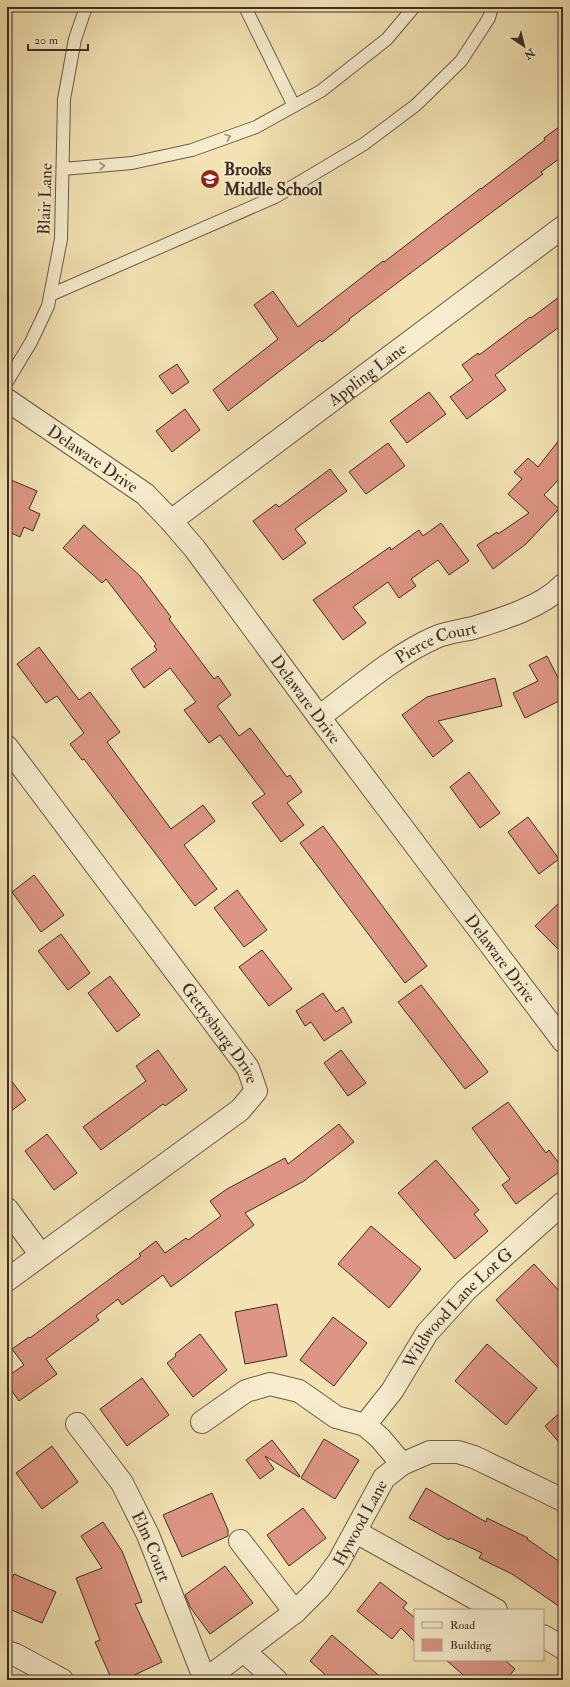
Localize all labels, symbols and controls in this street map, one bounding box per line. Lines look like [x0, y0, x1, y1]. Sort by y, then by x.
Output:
scale bar [28, 26, 88, 52]
north arrow [504, 26, 544, 66]
text: 20 m [34, 33, 59, 48]
text: N [521, 45, 538, 63]
one-way arrow [224, 133, 231, 142]
place label: Brooks Middle School [223, 159, 323, 200]
one-way arrow [99, 161, 105, 170]
street label: Blair Lane [33, 163, 57, 235]
school or university icon: Brooks Middle School [199, 168, 221, 190]
street label: Appling Lane [323, 338, 410, 411]
street label: Delaware Drive [43, 420, 142, 497]
street label: Pierce Court [391, 617, 480, 668]
street label: Delaware Drive [266, 651, 346, 748]
street label: Delaware Drive [460, 910, 541, 1007]
street label: Gettysburg Drive [177, 978, 263, 1086]
street label: Wildwood Lane Lot G [397, 1243, 517, 1373]
street label: Hywood Lane [328, 1476, 392, 1569]
street label: Elm Court [127, 1507, 176, 1585]
legend [414, 1609, 544, 1661]
text: Road [450, 1618, 475, 1633]
text: Building [450, 1638, 493, 1653]

